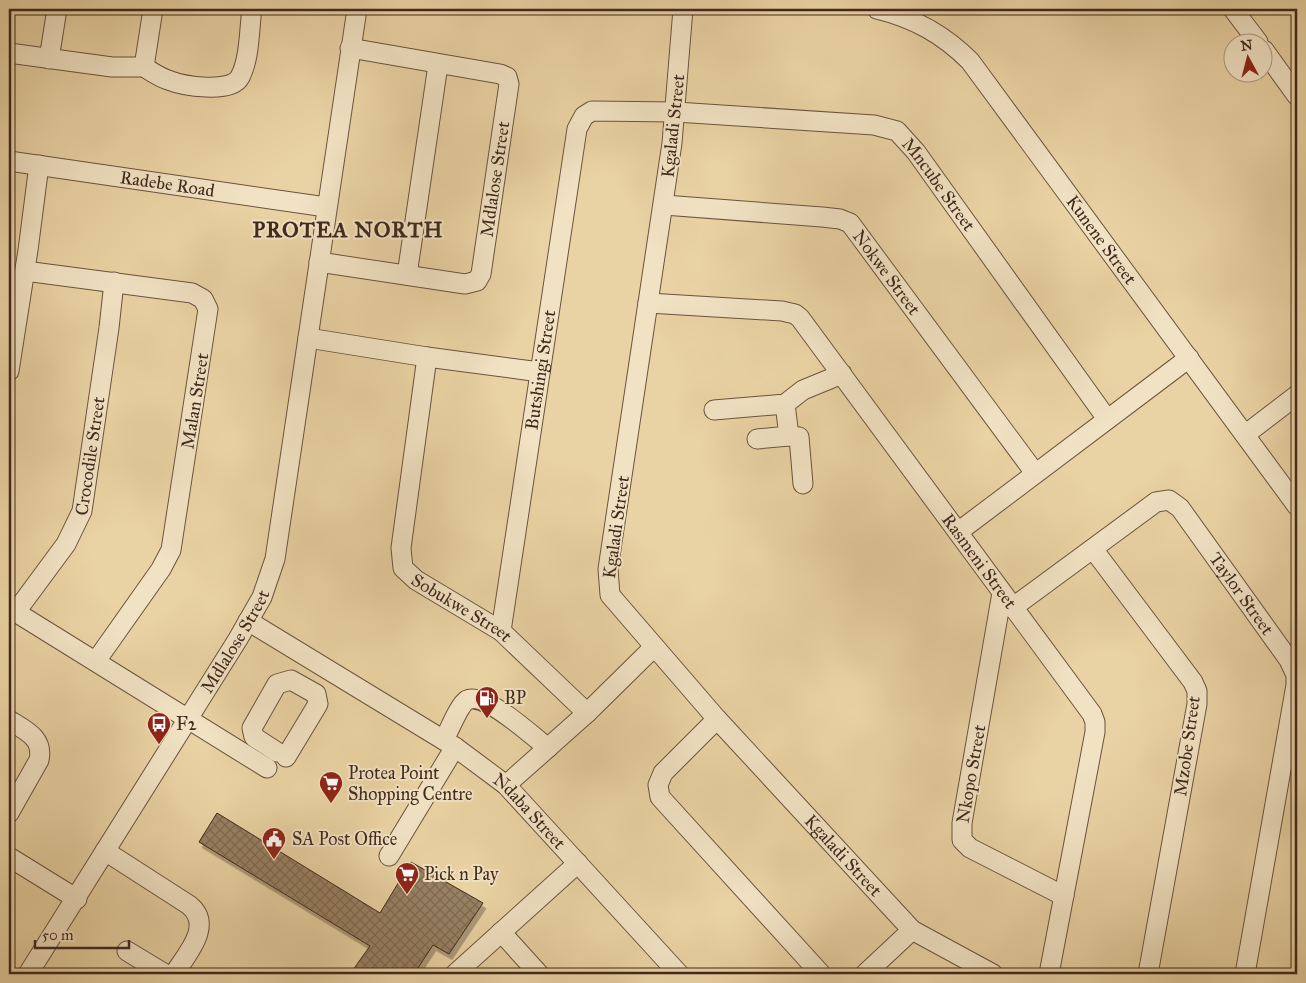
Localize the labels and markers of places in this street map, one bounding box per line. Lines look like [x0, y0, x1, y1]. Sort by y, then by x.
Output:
fuel station icon: BP [474, 685, 500, 719]
place label: BP [504, 687, 526, 709]
bus stop icon: F2 [146, 711, 172, 745]
place label: F2 [176, 713, 197, 735]
place label: Protea Point Shopping Centre [348, 762, 472, 806]
supermarket icon: Protea Point Shopping Centre [318, 770, 344, 804]
public building icon: SA Post Office [261, 826, 287, 860]
place label: SA Post Office [292, 828, 397, 850]
supermarket icon: Pick n Pay [394, 861, 420, 895]
place label: Pick n Pay [424, 863, 499, 885]

